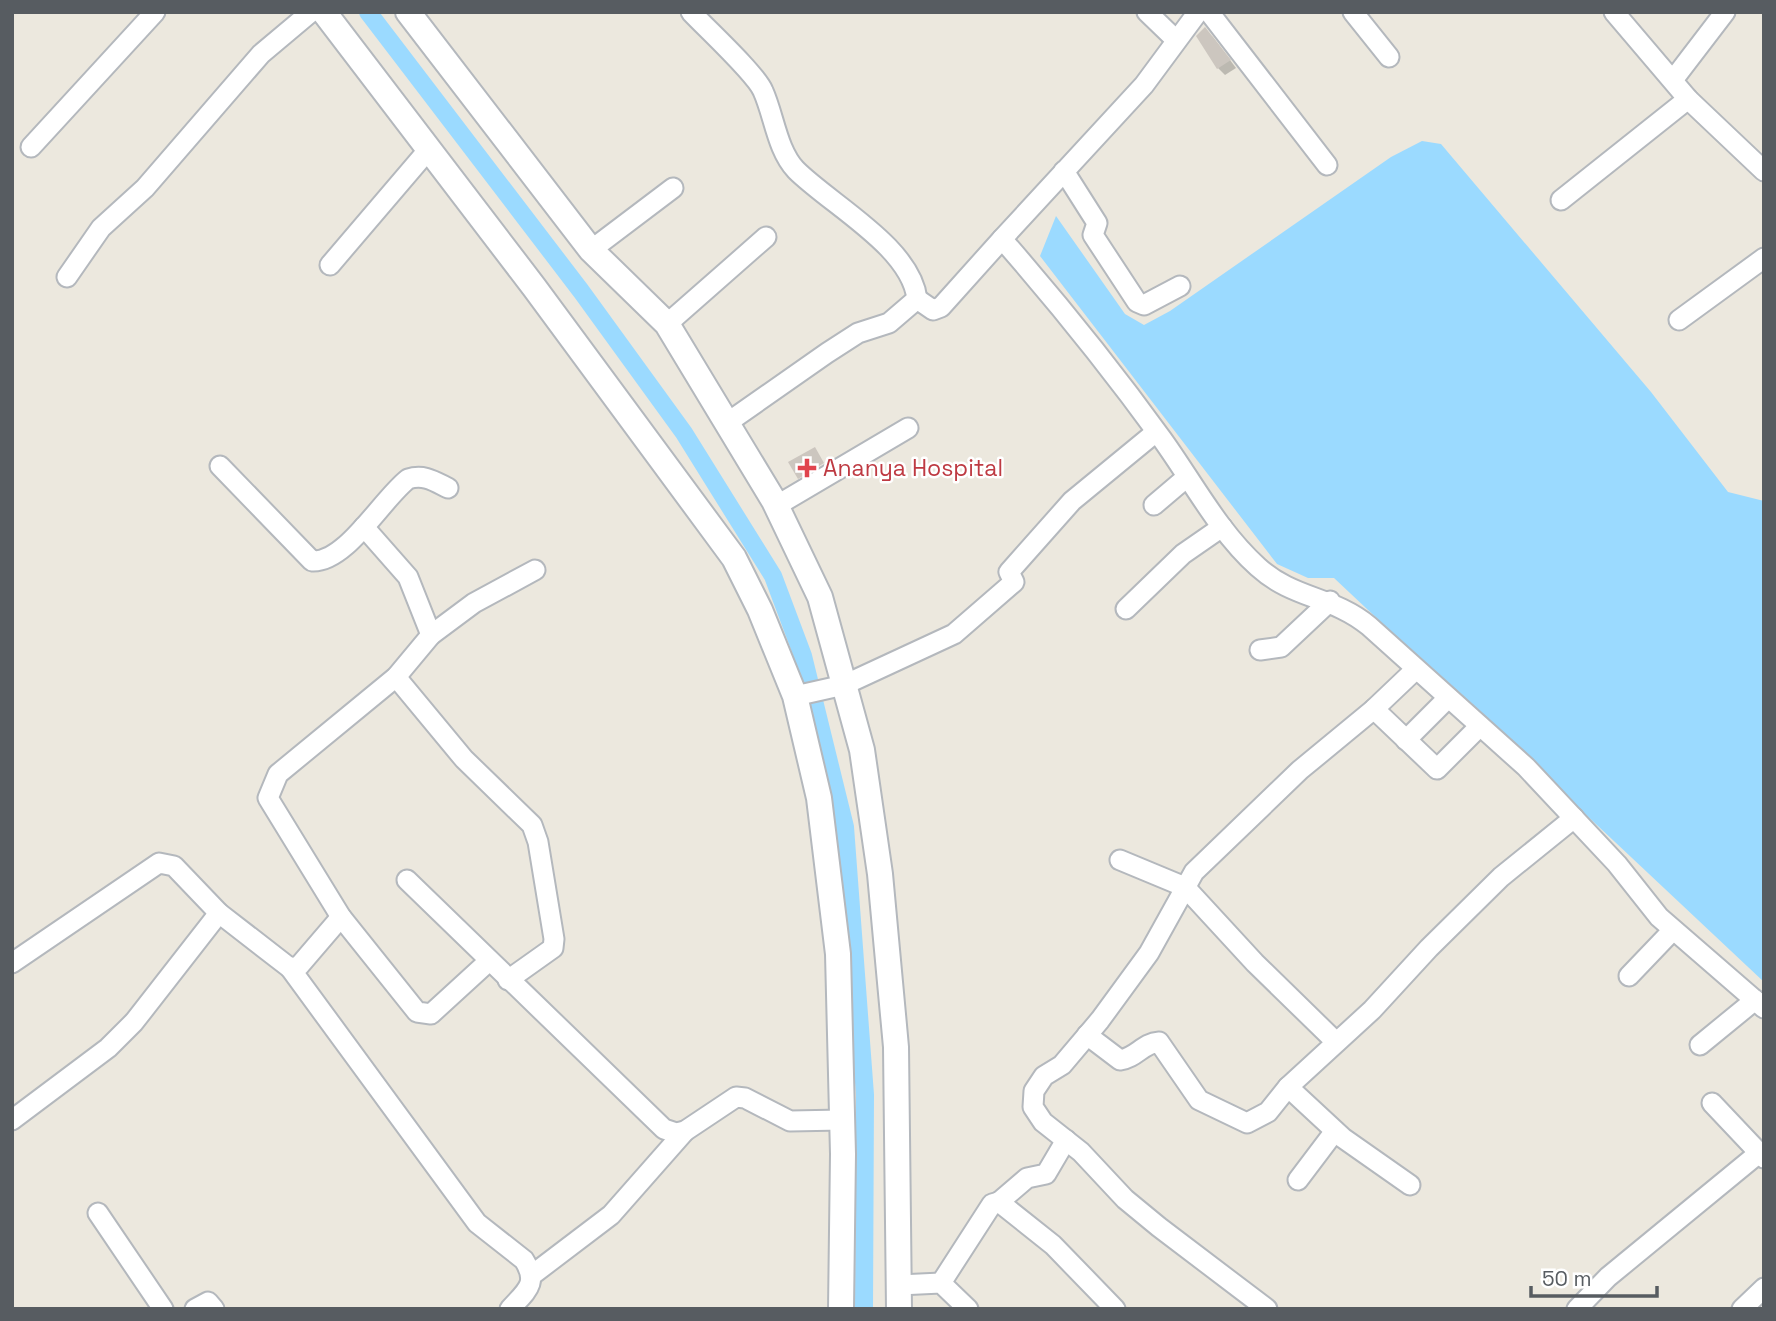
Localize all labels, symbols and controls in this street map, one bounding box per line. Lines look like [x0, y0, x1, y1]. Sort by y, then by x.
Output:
place label: Ananya Hospital [823, 453, 1003, 483]
marker: Ananya Hospital [797, 458, 817, 478]
scale bar [1531, 1254, 1657, 1298]
text: 50 m [1542, 1265, 1592, 1292]

